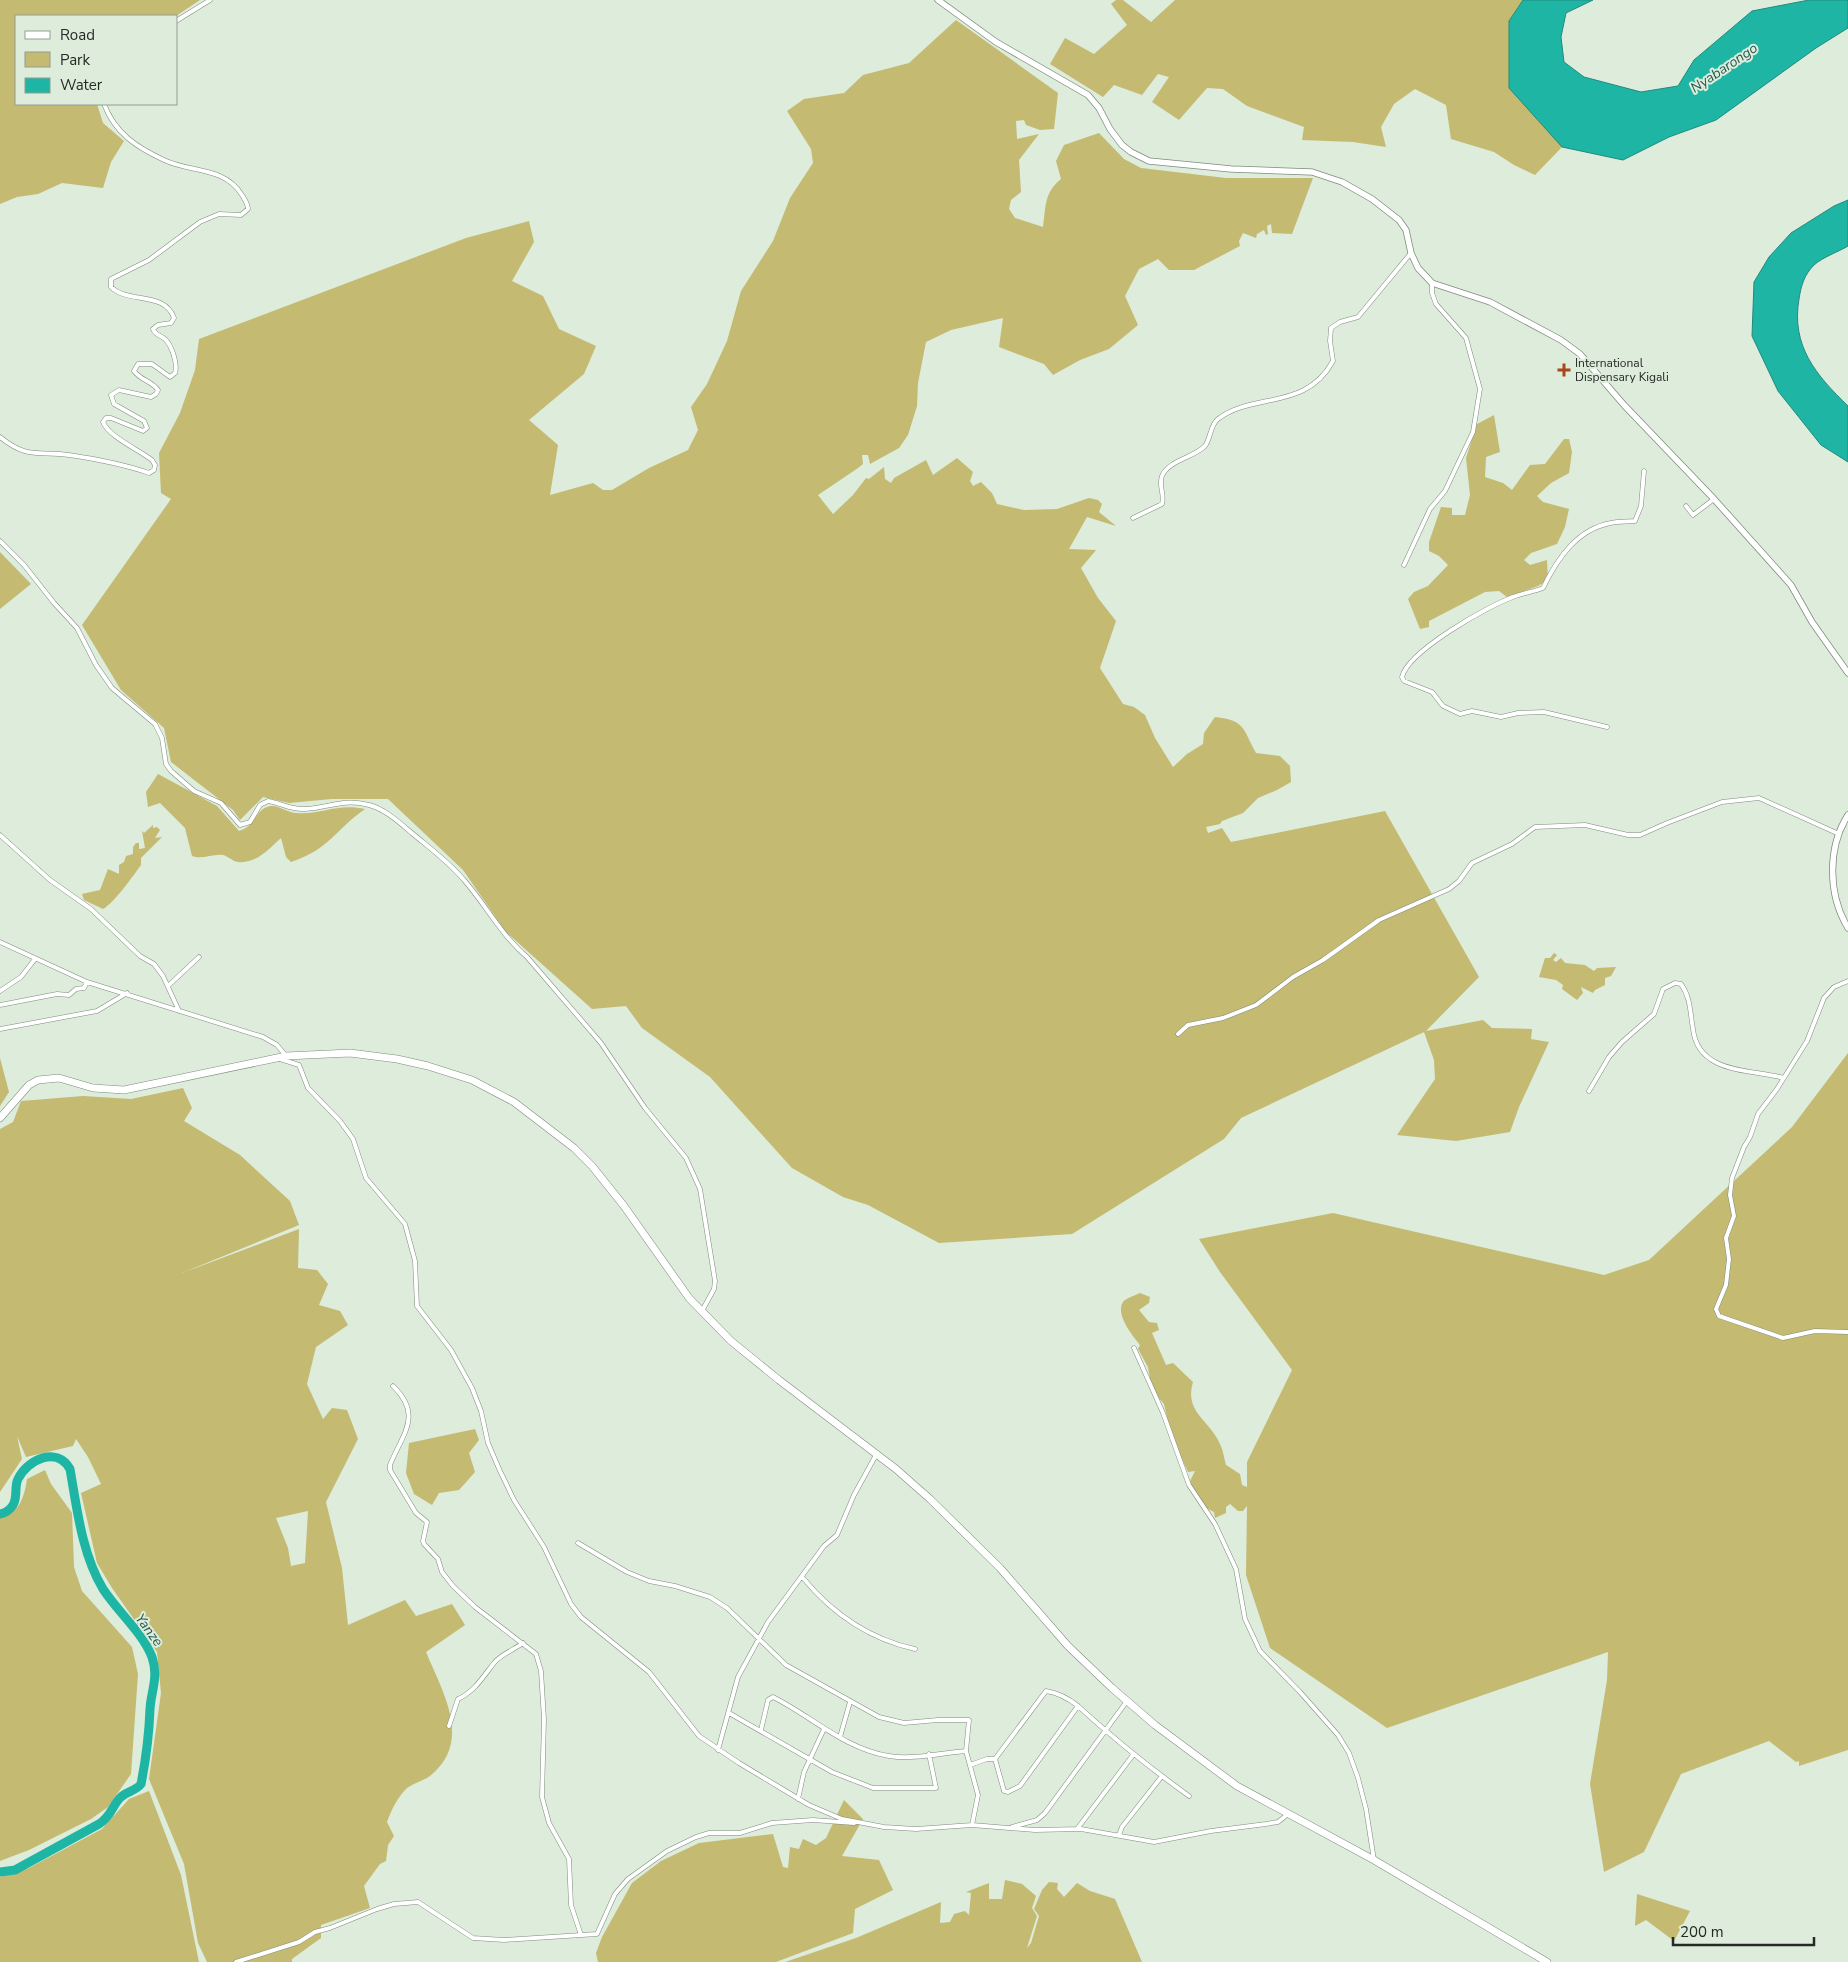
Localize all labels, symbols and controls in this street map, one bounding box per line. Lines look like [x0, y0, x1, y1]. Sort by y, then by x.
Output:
legend [15, 15, 178, 105]
text: Road [60, 25, 95, 45]
water label: Nyabarongo [1687, 38, 1761, 97]
text: Park [60, 50, 90, 70]
text: Water [60, 75, 103, 95]
place label: International Dispensary Kigali [1575, 355, 1669, 385]
marker: International Dispensary Kigali [1557, 363, 1571, 377]
water label: Yanze [131, 1610, 168, 1651]
scale bar [1673, 1914, 1814, 1946]
text: 200 m [1680, 1922, 1724, 1942]

